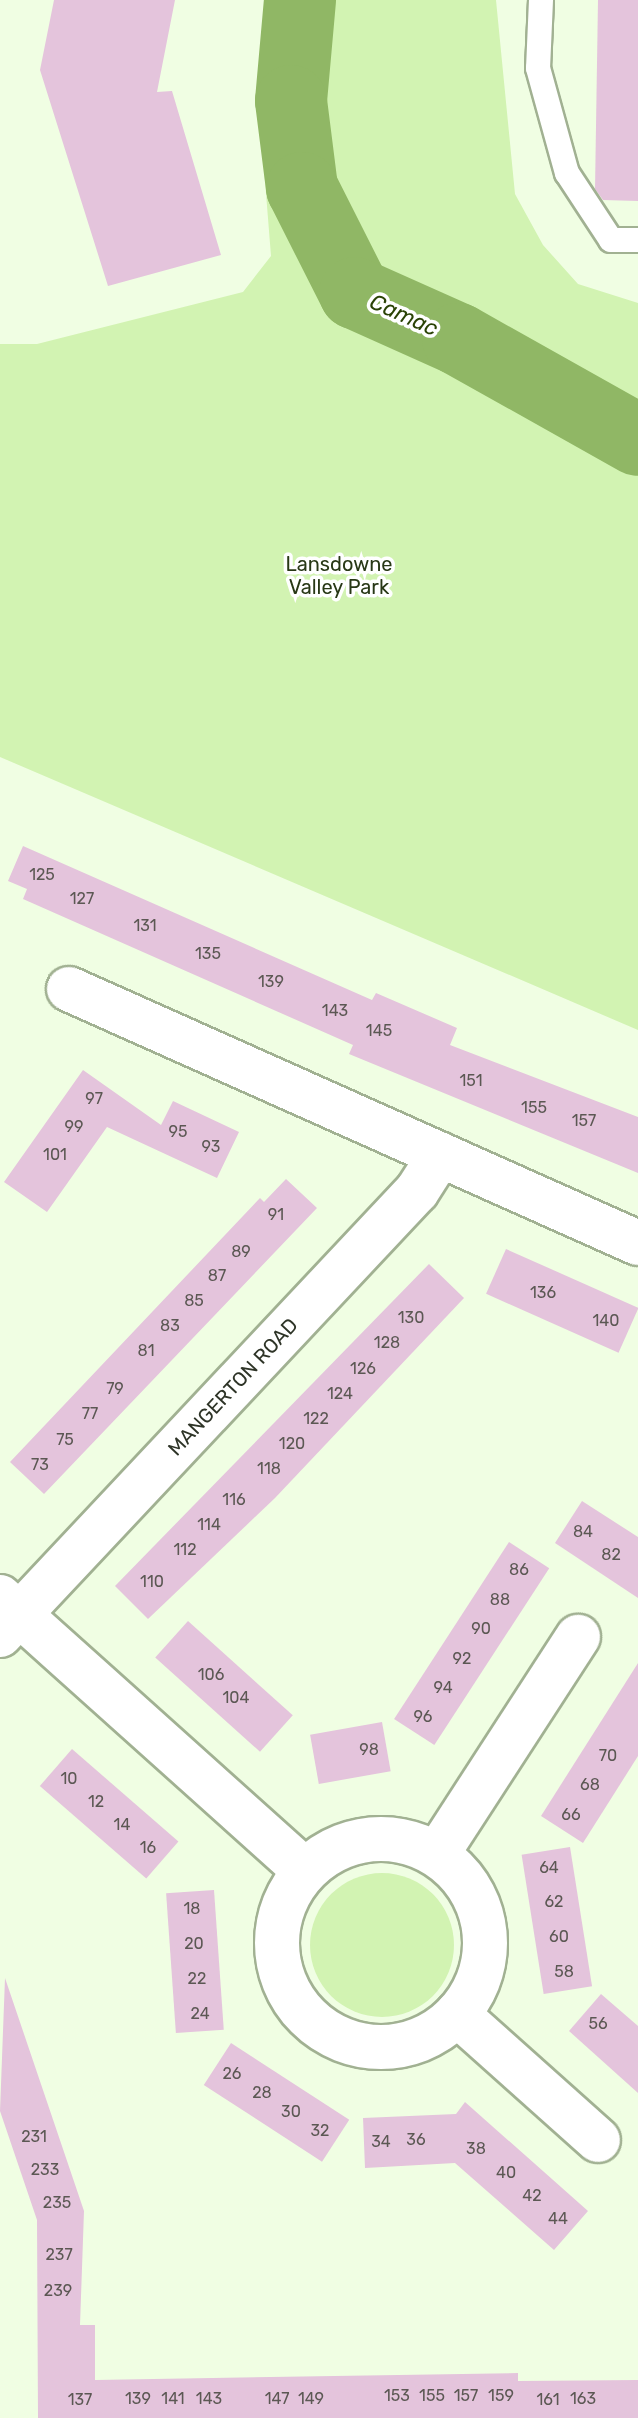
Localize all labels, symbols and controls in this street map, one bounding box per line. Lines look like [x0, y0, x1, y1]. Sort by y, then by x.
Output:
water label: Camac [366, 288, 442, 342]
park label: Lansdowne Valley Park [285, 552, 393, 599]
house number: 125 [29, 865, 55, 885]
house number: 127 [70, 889, 94, 909]
house number: 131 [133, 916, 157, 936]
house number: 135 [195, 944, 221, 964]
house number: 139 [258, 972, 284, 992]
house number: 143 [322, 1001, 348, 1021]
house number: 145 [366, 1021, 392, 1041]
house number: 151 [460, 1071, 482, 1091]
house number: 97 [85, 1089, 103, 1109]
house number: 155 [521, 1098, 547, 1118]
house number: 157 [572, 1111, 596, 1131]
house number: 99 [65, 1117, 83, 1137]
house number: 95 [169, 1122, 187, 1142]
house number: 93 [202, 1137, 220, 1157]
house number: 101 [43, 1145, 67, 1165]
house number: 91 [268, 1205, 284, 1225]
house number: 89 [231, 1242, 251, 1262]
house number: 87 [208, 1266, 226, 1286]
house number: 136 [530, 1283, 556, 1303]
house number: 85 [184, 1291, 204, 1311]
house number: 130 [398, 1308, 424, 1328]
house number: 140 [593, 1311, 619, 1331]
street label: MANGERTON ROAD [163, 1313, 303, 1461]
house number: 83 [160, 1316, 180, 1336]
house number: 128 [374, 1333, 400, 1353]
house number: 81 [137, 1341, 155, 1361]
house number: 126 [350, 1359, 376, 1379]
house number: 79 [106, 1379, 124, 1399]
house number: 124 [327, 1384, 353, 1404]
house number: 77 [82, 1404, 98, 1424]
house number: 122 [303, 1409, 329, 1429]
house number: 75 [56, 1430, 74, 1450]
house number: 120 [279, 1434, 305, 1454]
house number: 73 [31, 1455, 49, 1475]
house number: 118 [257, 1459, 281, 1479]
house number: 116 [222, 1490, 246, 1510]
house number: 114 [197, 1515, 221, 1535]
house number: 84 [573, 1522, 593, 1542]
house number: 112 [173, 1540, 197, 1560]
house number: 82 [601, 1545, 621, 1565]
house number: 86 [509, 1560, 529, 1580]
house number: 110 [140, 1572, 164, 1592]
house number: 88 [490, 1590, 510, 1610]
house number: 90 [471, 1619, 491, 1639]
house number: 92 [453, 1649, 471, 1669]
house number: 106 [198, 1665, 224, 1685]
house number: 94 [433, 1678, 453, 1698]
house number: 104 [223, 1688, 249, 1708]
house number: 96 [414, 1707, 432, 1727]
house number: 98 [359, 1740, 379, 1760]
house number: 70 [599, 1746, 617, 1766]
house number: 10 [60, 1769, 78, 1789]
house number: 68 [580, 1775, 600, 1795]
house number: 12 [88, 1792, 104, 1812]
house number: 66 [561, 1805, 581, 1825]
house number: 14 [114, 1815, 130, 1835]
house number: 16 [140, 1838, 156, 1858]
house number: 64 [539, 1858, 559, 1878]
house number: 62 [544, 1892, 564, 1912]
house number: 18 [183, 1899, 201, 1919]
house number: 60 [549, 1927, 569, 1947]
house number: 20 [184, 1934, 204, 1954]
house number: 58 [554, 1962, 574, 1982]
house number: 22 [188, 1969, 206, 1989]
house number: 24 [190, 2004, 210, 2024]
house number: 56 [588, 2014, 608, 2034]
house number: 26 [222, 2064, 242, 2084]
house number: 28 [252, 2083, 272, 2103]
house number: 30 [281, 2102, 301, 2122]
house number: 32 [310, 2121, 330, 2141]
house number: 231 [21, 2127, 47, 2147]
house number: 36 [406, 2130, 426, 2150]
house number: 34 [371, 2132, 391, 2152]
house number: 38 [466, 2139, 486, 2159]
house number: 233 [31, 2160, 59, 2180]
house number: 40 [496, 2163, 516, 2183]
house number: 42 [522, 2186, 542, 2206]
house number: 235 [43, 2193, 71, 2213]
house number: 44 [548, 2209, 568, 2229]
house number: 237 [45, 2245, 73, 2265]
house number: 239 [44, 2281, 72, 2301]
house number: 153 [384, 2386, 410, 2406]
house number: 155 [419, 2386, 445, 2406]
house number: 157 [454, 2386, 478, 2406]
house number: 159 [488, 2386, 514, 2406]
house number: 139 [125, 2389, 151, 2409]
house number: 141 [161, 2389, 185, 2409]
house number: 143 [196, 2389, 222, 2409]
house number: 147 [265, 2389, 289, 2409]
house number: 149 [298, 2389, 324, 2409]
house number: 163 [570, 2389, 596, 2409]
house number: 137 [68, 2390, 92, 2410]
house number: 161 [537, 2390, 559, 2410]

